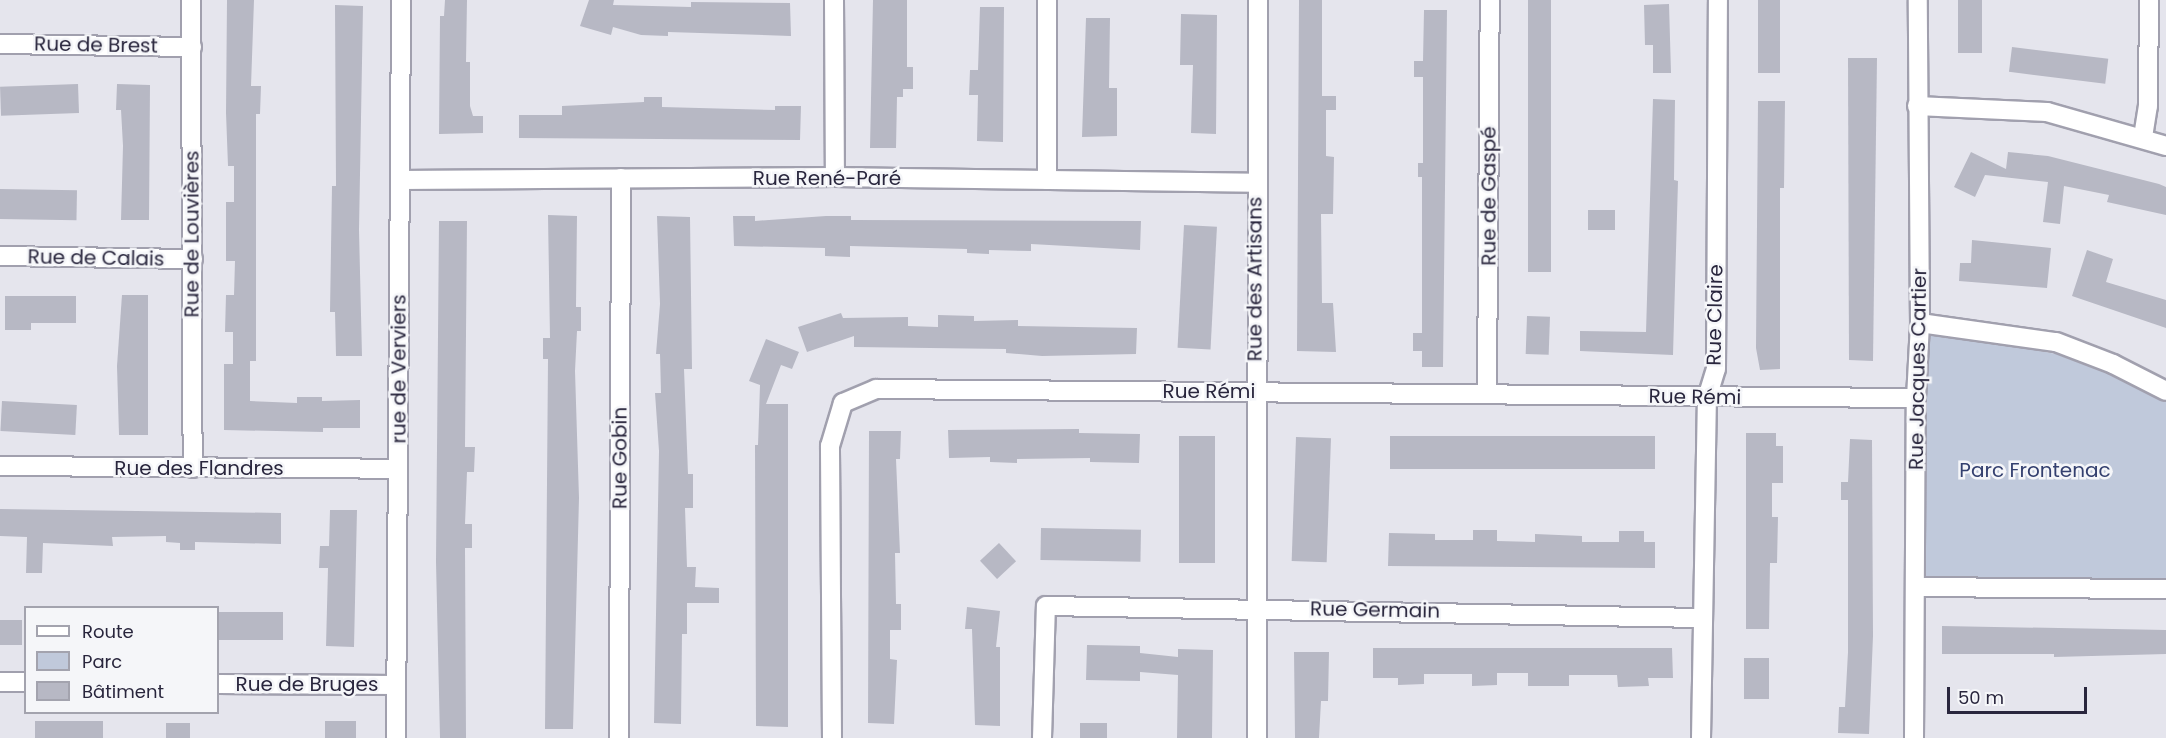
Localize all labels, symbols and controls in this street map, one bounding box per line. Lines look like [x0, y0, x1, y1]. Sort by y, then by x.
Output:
street label: Rue de Brest [34, 32, 158, 58]
street label: Rue de Gaspé [1477, 126, 1501, 266]
street label: Rue de Louvières [180, 150, 204, 318]
street label: Rue René-Paré [753, 166, 901, 190]
street label: Rue des Artisans [1243, 197, 1267, 361]
street label: Rue de Calais [27, 245, 165, 271]
street label: Rue Claire [1702, 264, 1728, 366]
street label: Rue Jacques Cartier [1904, 268, 1932, 470]
street label: rue de Verviers [387, 294, 411, 444]
street label: Rue Rémi [1163, 379, 1255, 403]
street label: Rue Rémi [1648, 384, 1742, 410]
street label: Rue Gobin [608, 407, 632, 509]
street label: Rue des Flandres [114, 456, 284, 480]
park label: Parc Frontenac [1959, 458, 2111, 482]
street label: Rue Germain [1310, 597, 1440, 623]
legend [24, 606, 219, 714]
text: Route [82, 619, 134, 644]
text: Parc [82, 649, 122, 674]
street label: Rue de Bruges [236, 672, 378, 696]
scale bar [1950, 675, 2090, 713]
text: Bâtiment [82, 679, 164, 704]
text: 50 m [1958, 685, 2004, 710]

